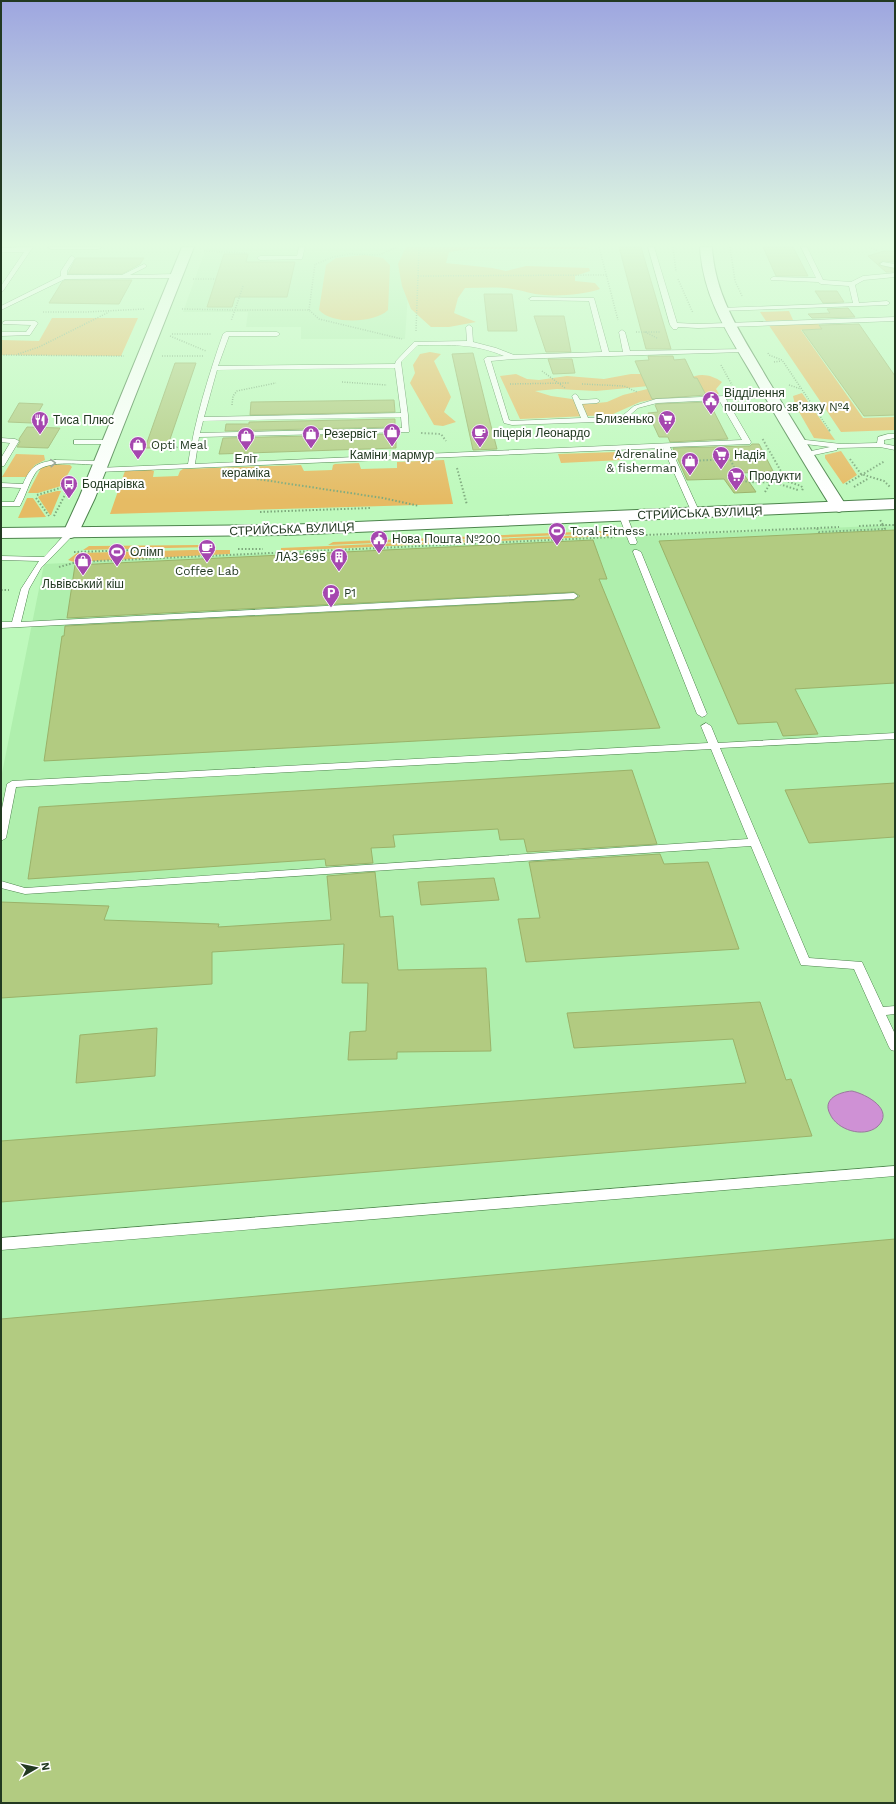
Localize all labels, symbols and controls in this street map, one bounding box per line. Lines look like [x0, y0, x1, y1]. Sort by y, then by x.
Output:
place label: Відділення поштового зв’язку №4 [724, 386, 850, 414]
public building icon: Відділення поштового зв’язку №4 [701, 390, 721, 415]
supermarket icon: Близенько [657, 409, 677, 434]
restaurant icon: Тиса Плюс [30, 410, 50, 435]
place label: Близенько [596, 412, 654, 426]
place label: Тиса Плюс [53, 413, 114, 427]
shop icon: Каміни мармур [382, 422, 402, 447]
cafe icon: піцерія Леонардо [470, 423, 490, 448]
shop icon: Резервіст [301, 424, 321, 449]
shop icon: Еліт кераміка [236, 426, 256, 451]
place label: піцерія Леонардо [493, 426, 590, 440]
place label: Резервіст [324, 427, 378, 441]
shop icon: Opti Meal [128, 435, 148, 460]
place label: Opti Meal [151, 438, 208, 452]
supermarket icon: Надія [711, 445, 731, 470]
place label: Adrenaline & fisherman [607, 447, 677, 475]
place label: Каміни мармур [350, 448, 435, 462]
place label: Надія [734, 448, 766, 462]
shop icon: Adrenaline & fisherman [680, 451, 700, 476]
place label: Еліт кераміка [222, 452, 271, 480]
one-way arrow [50, 458, 57, 467]
supermarket icon: Продукти [726, 466, 746, 491]
place label: Продукти [749, 469, 801, 483]
bus stop icon: Боднарівка [59, 474, 79, 499]
place label: Боднарівка [82, 477, 145, 491]
street label: СТРИЙСЬКА ВУЛИЦЯ [637, 503, 763, 522]
street label: СТРИЙСЬКА ВУЛИЦЯ [229, 519, 355, 538]
sports icon: Toral Fitness [547, 521, 567, 546]
place label: Toral Fitness [570, 524, 645, 538]
public building icon: Нова Пошта №200 [369, 529, 389, 554]
place label: Нова Пошта №200 [392, 532, 500, 546]
cafe icon: Coffee Lab [197, 538, 217, 563]
sports icon: Олімп [107, 542, 127, 567]
place label: Олімп [130, 545, 164, 559]
building icon: ЛАЗ-695 [329, 547, 349, 572]
place label: ЛАЗ-695 [275, 550, 326, 564]
shop icon: Львівський кіш [73, 551, 93, 576]
place label: Coffee Lab [175, 564, 239, 578]
place label: Львівський кіш [42, 577, 124, 591]
parking icon: P1 [321, 583, 341, 608]
place label: P1 [344, 586, 356, 600]
north arrow [16, 1748, 56, 1788]
text: N [38, 1761, 52, 1772]

